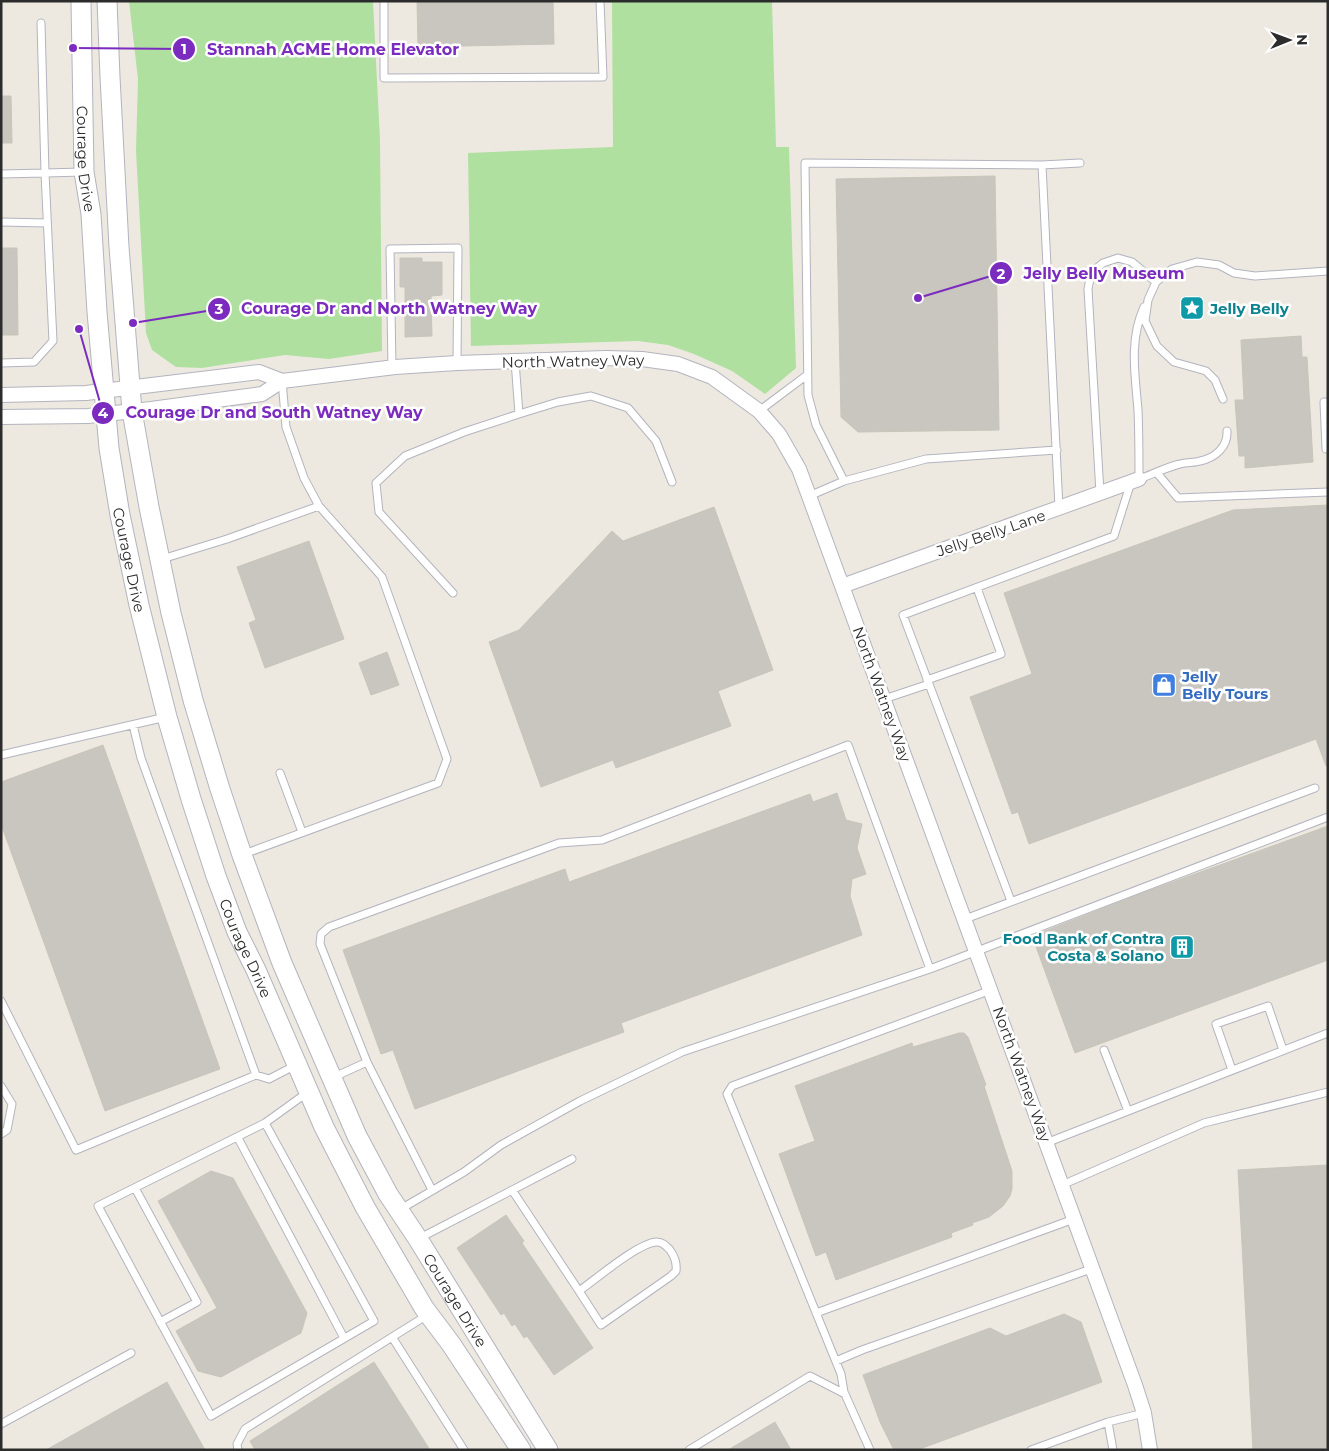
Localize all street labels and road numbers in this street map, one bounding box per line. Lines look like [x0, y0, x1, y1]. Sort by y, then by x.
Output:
street label: Courage Drive [73, 105, 100, 213]
street label: North Watney Way [502, 350, 645, 372]
street label: Jelly Belly Lane [933, 505, 1048, 561]
street label: Courage Drive [109, 506, 150, 614]
street label: North Watney Way [849, 624, 916, 765]
street label: Courage Drive [216, 896, 276, 1000]
street label: North Watney Way [989, 1004, 1056, 1145]
street label: Courage Drive [419, 1250, 492, 1350]

